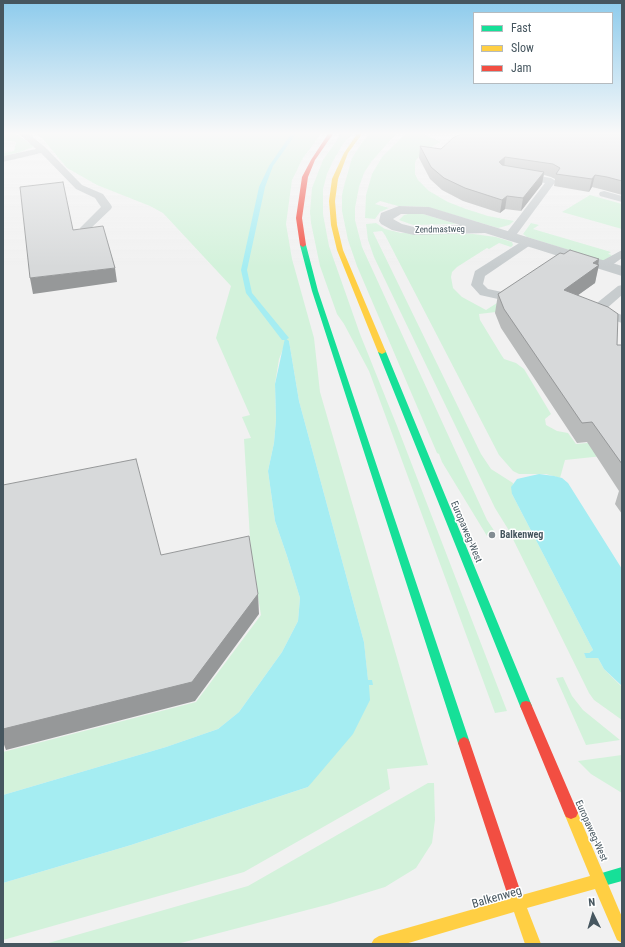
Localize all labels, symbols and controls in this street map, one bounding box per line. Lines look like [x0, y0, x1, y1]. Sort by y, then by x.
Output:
legend [473, 12, 613, 84]
text: Fast [511, 21, 531, 35]
text: Slow [511, 41, 534, 55]
text: Jam [511, 61, 532, 75]
street label: Zendmastweg [415, 224, 465, 236]
street label: Europaweg-West [448, 499, 484, 565]
place label: Balkenweg [500, 529, 543, 541]
marker: Balkenweg [487, 530, 497, 540]
street label: Europaweg-West [572, 799, 610, 863]
street label: Balkenweg [470, 884, 524, 912]
north arrow [573, 895, 613, 935]
text: N [588, 896, 596, 909]

